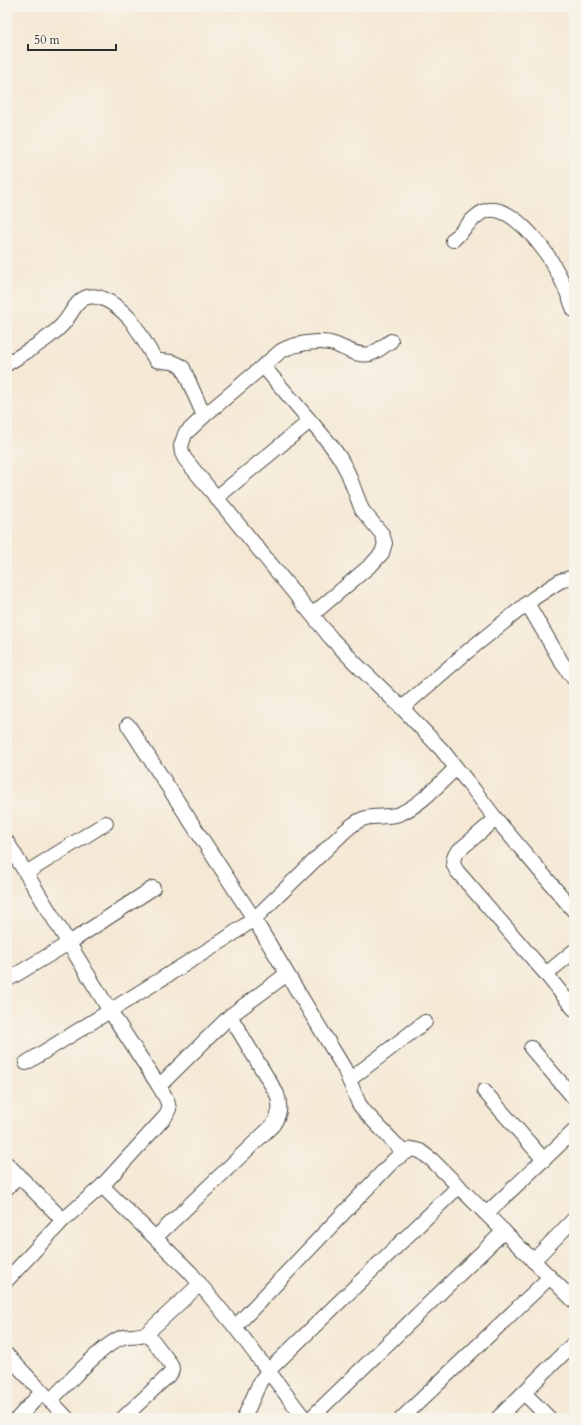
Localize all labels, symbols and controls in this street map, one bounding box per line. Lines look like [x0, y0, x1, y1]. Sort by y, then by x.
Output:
scale bar [28, 26, 116, 52]
text: 50 m [34, 32, 61, 48]

